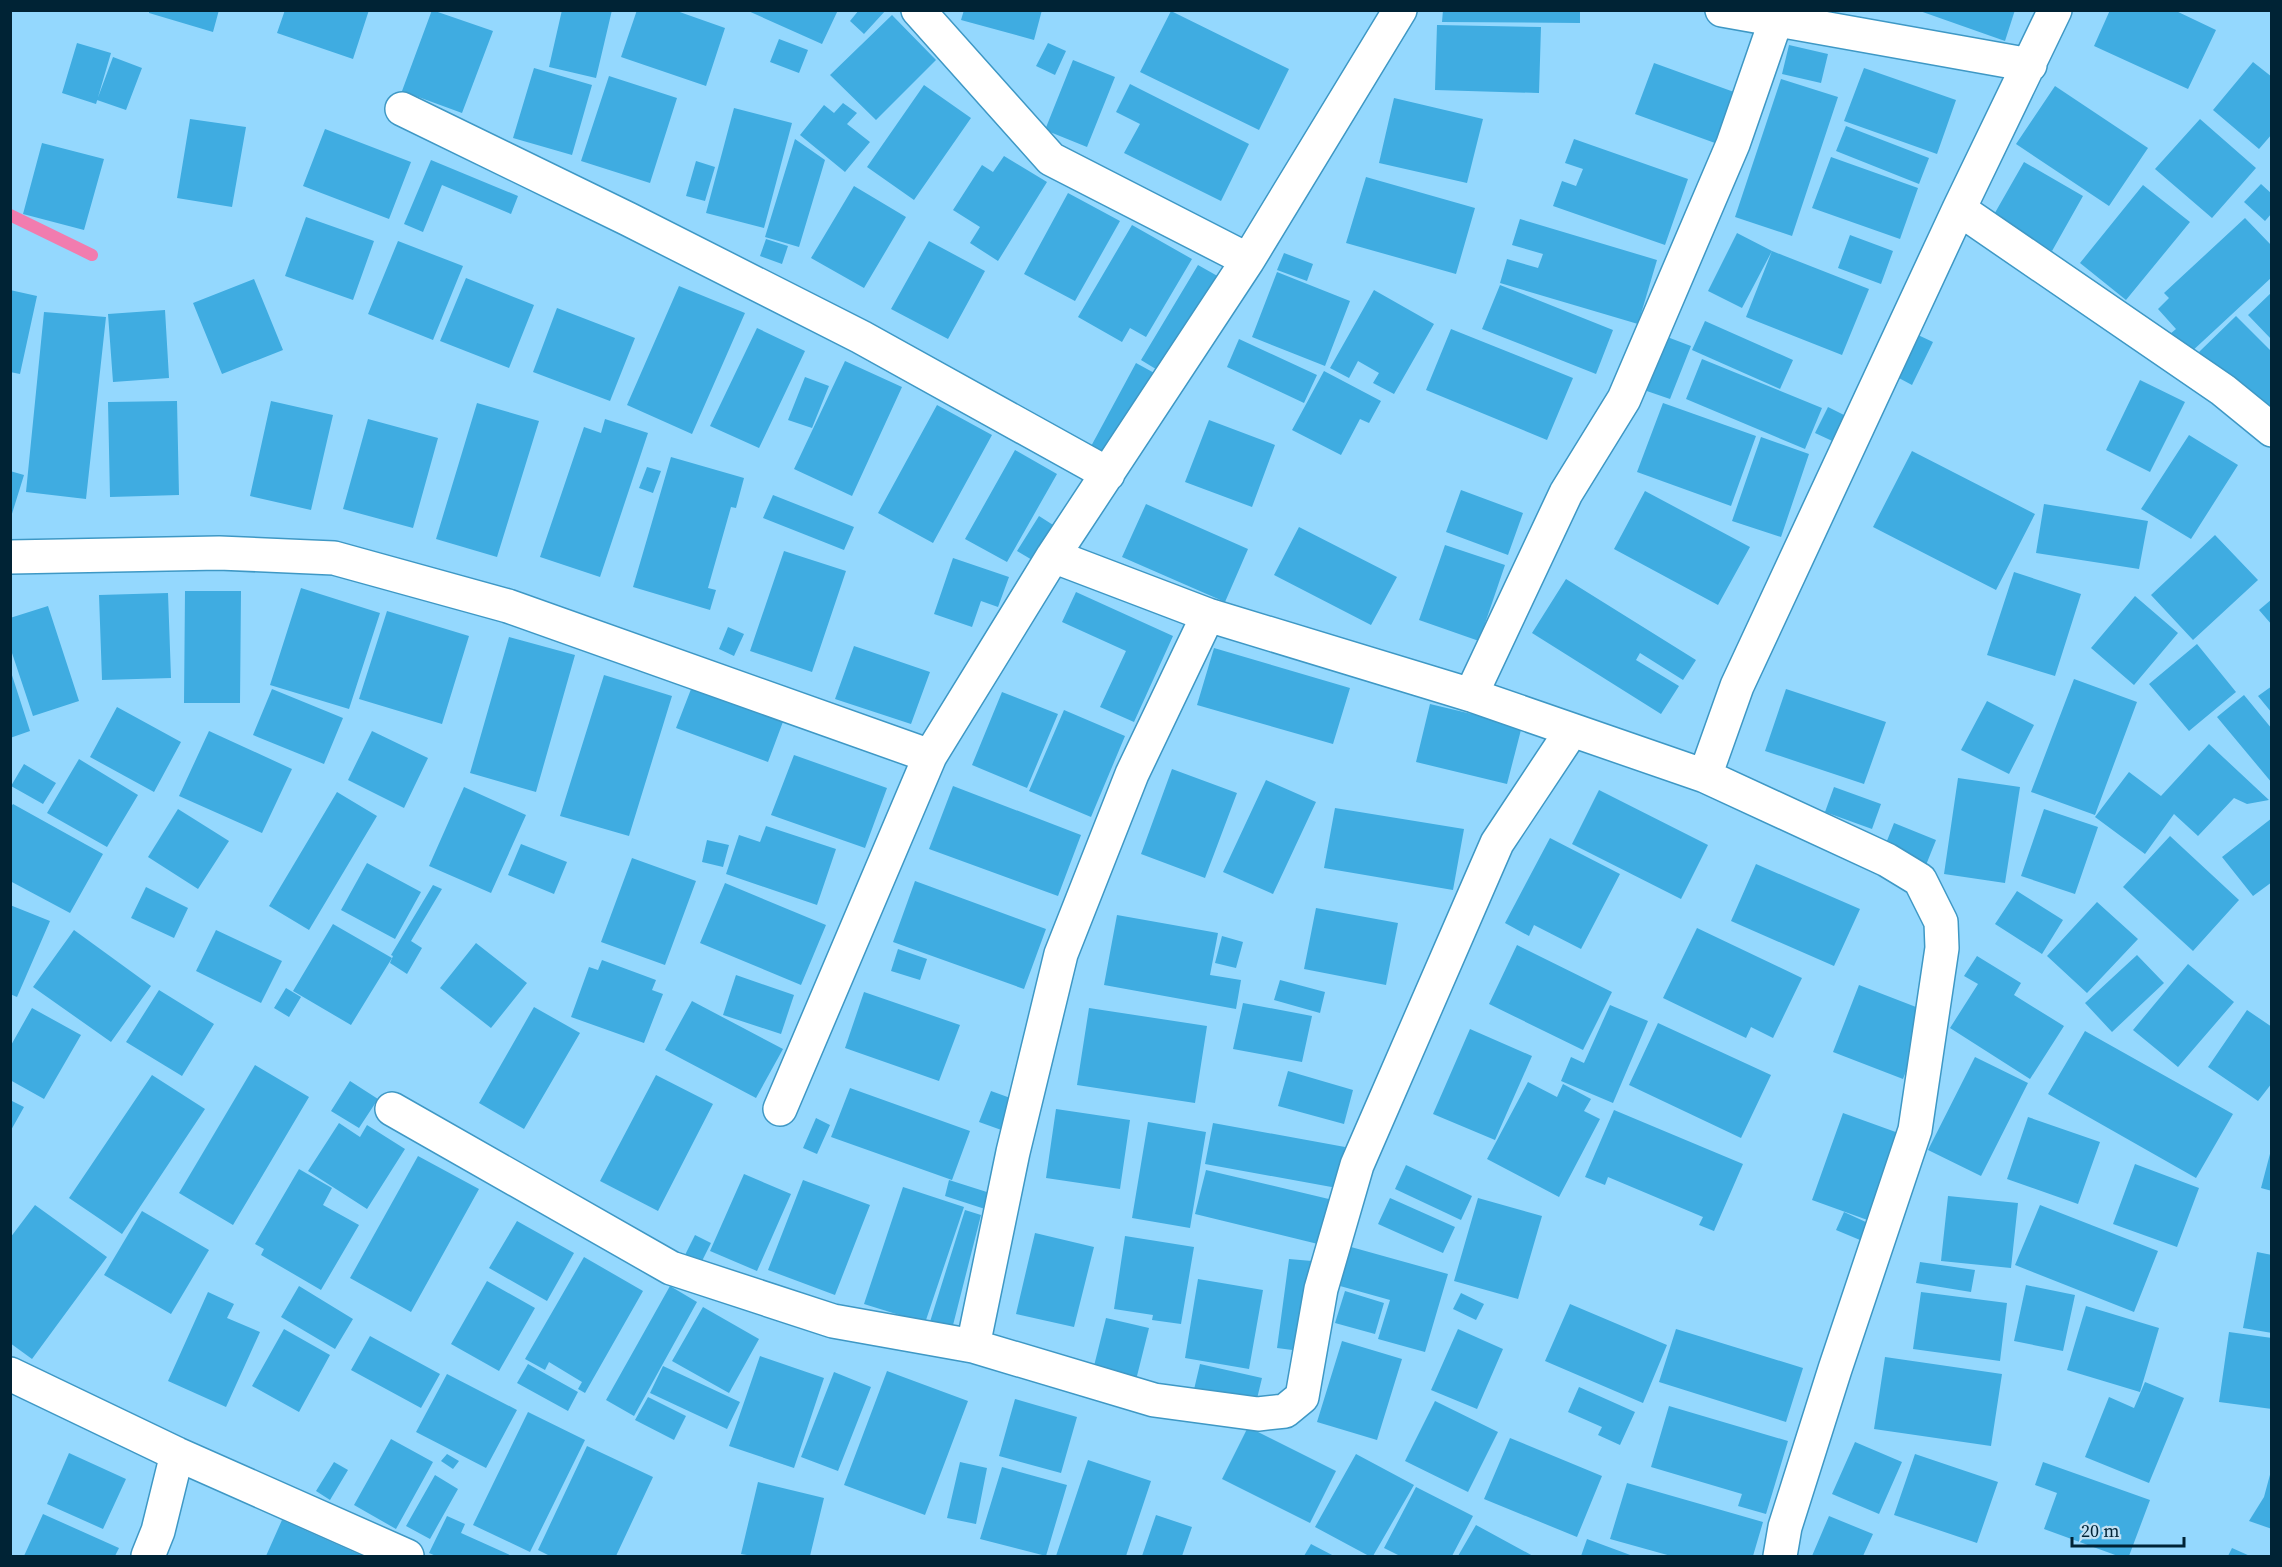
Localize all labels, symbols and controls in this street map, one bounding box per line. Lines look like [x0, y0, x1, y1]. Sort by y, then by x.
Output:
scale bar [2072, 1510, 2184, 1548]
text: 20 m [2081, 1518, 2119, 1543]

